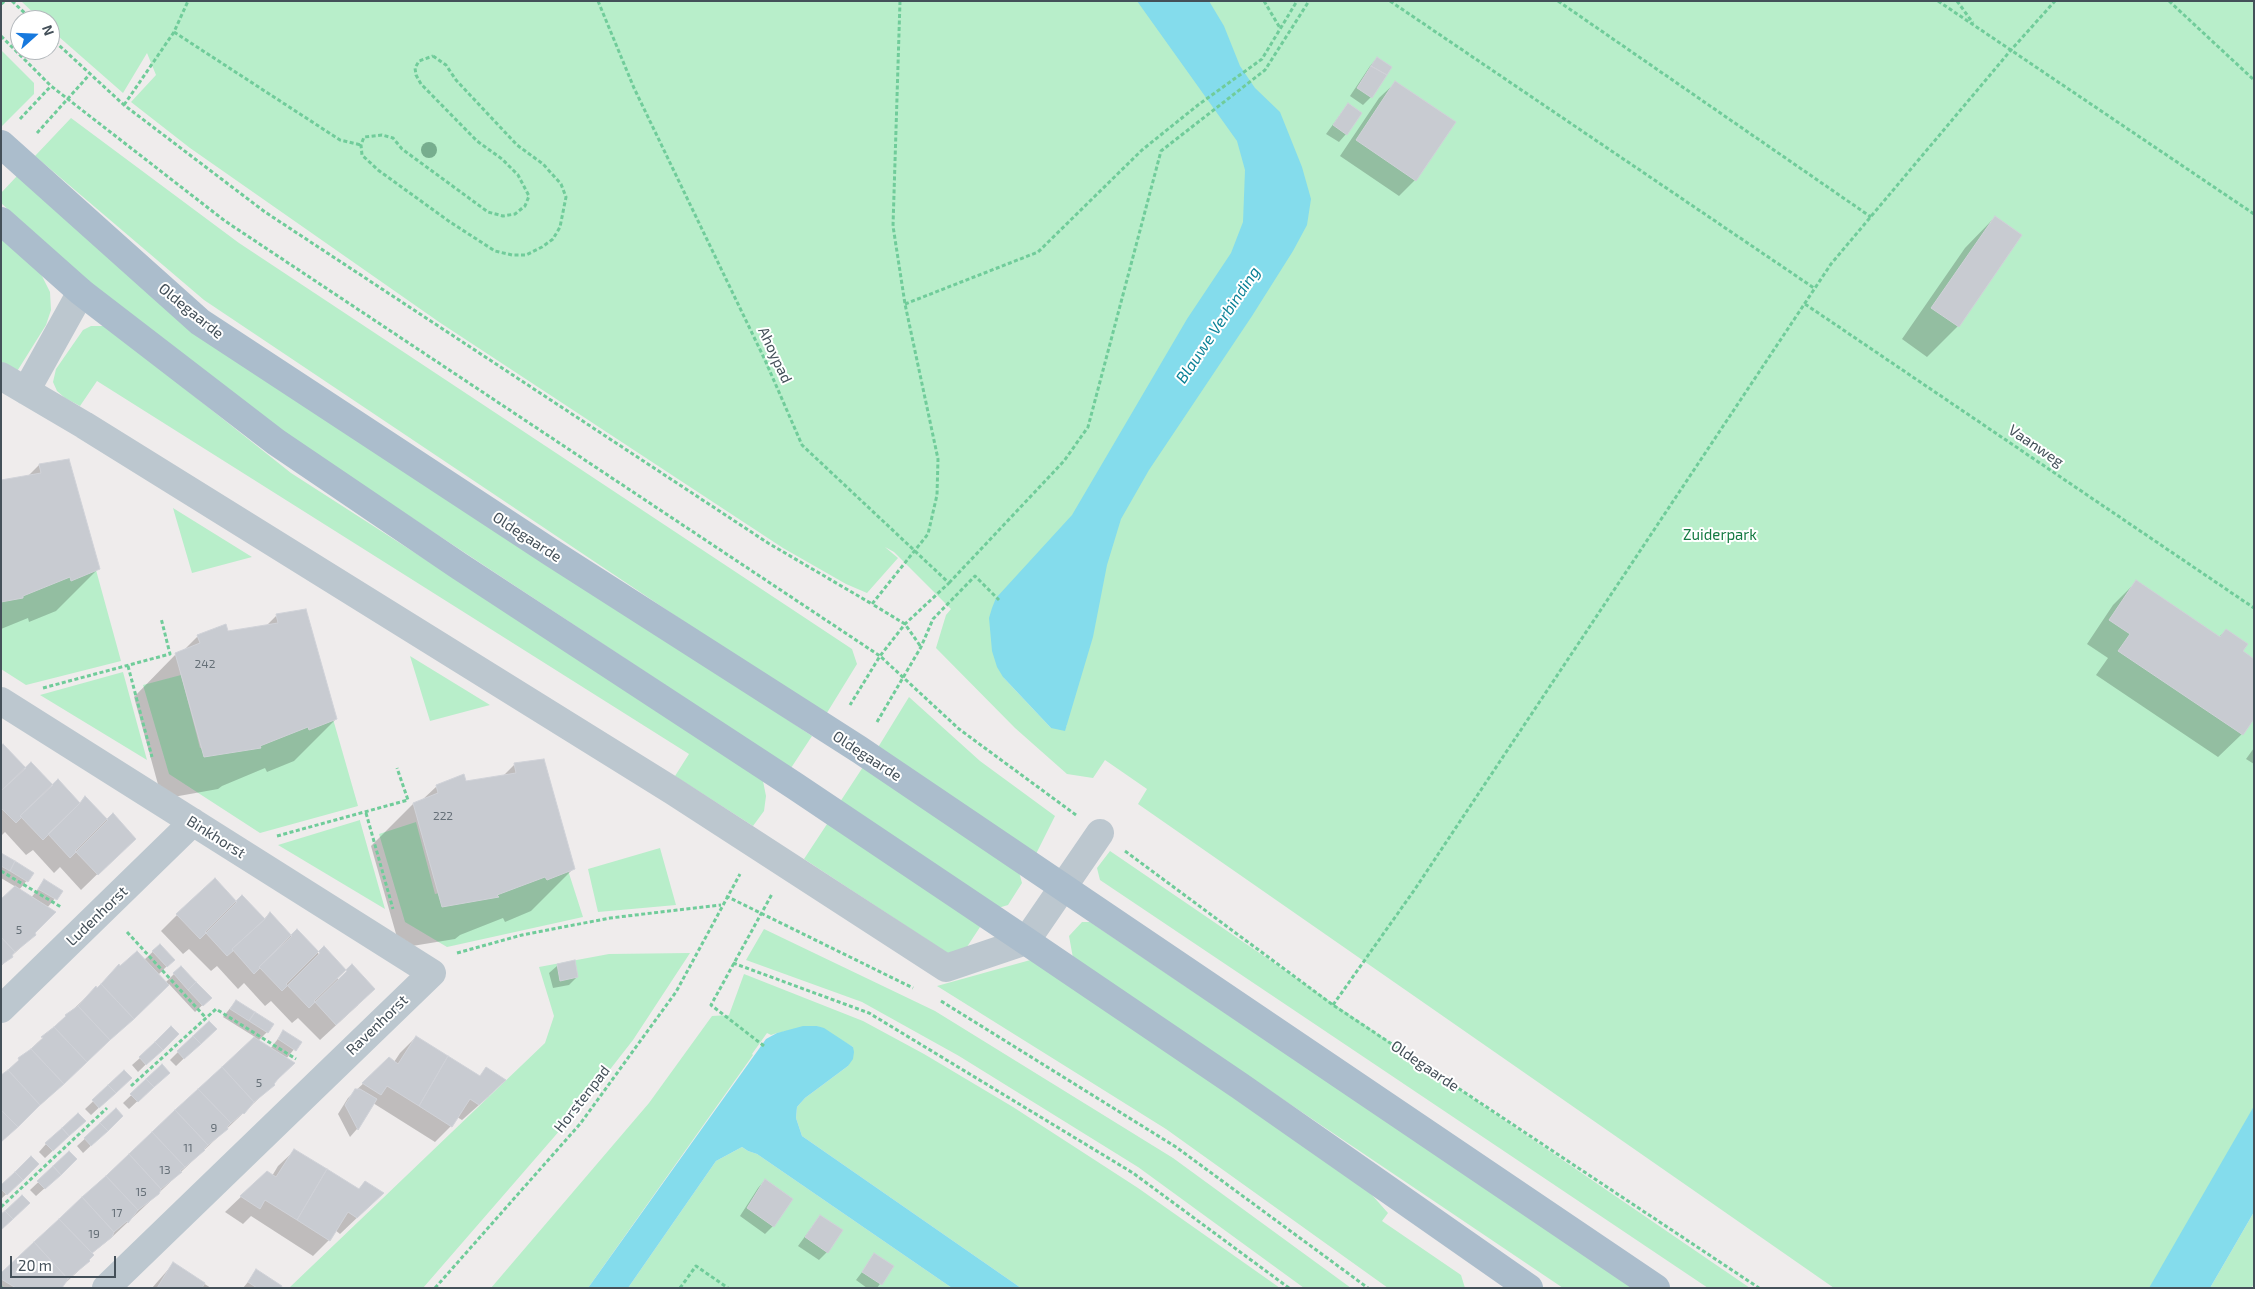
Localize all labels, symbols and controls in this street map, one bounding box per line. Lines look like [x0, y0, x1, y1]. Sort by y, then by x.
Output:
north arrow [10, 10, 60, 60]
text: N [39, 22, 58, 38]
water label: Blauwe Verbinding [1172, 263, 1264, 387]
street label: Oldegaarde [155, 279, 227, 343]
street label: Ahoypad [754, 324, 796, 386]
street label: Vaanweg [2005, 421, 2067, 471]
street label: Oldegaarde [489, 508, 565, 566]
park label: Zuiderpark [1683, 526, 1757, 544]
house number: 242 [195, 657, 215, 671]
street label: Oldegaarde [829, 727, 905, 785]
house number: 222 [433, 809, 453, 823]
street label: Binkhorst [183, 812, 249, 862]
street label: Ludenhorst [63, 882, 131, 950]
house number: 5 [16, 923, 22, 937]
street label: Ravenhorst [342, 991, 412, 1059]
street label: Oldegaarde [1387, 1037, 1463, 1095]
street label: Horstenpad [550, 1062, 614, 1136]
house number: 5 [256, 1076, 262, 1090]
house number: 9 [211, 1121, 217, 1135]
house number: 11 [183, 1141, 193, 1155]
house number: 13 [159, 1163, 171, 1177]
house number: 15 [135, 1185, 147, 1199]
house number: 17 [112, 1206, 122, 1220]
house number: 19 [88, 1227, 100, 1241]
scale bar [12, 1246, 119, 1278]
text: 20 m [18, 1256, 52, 1274]

